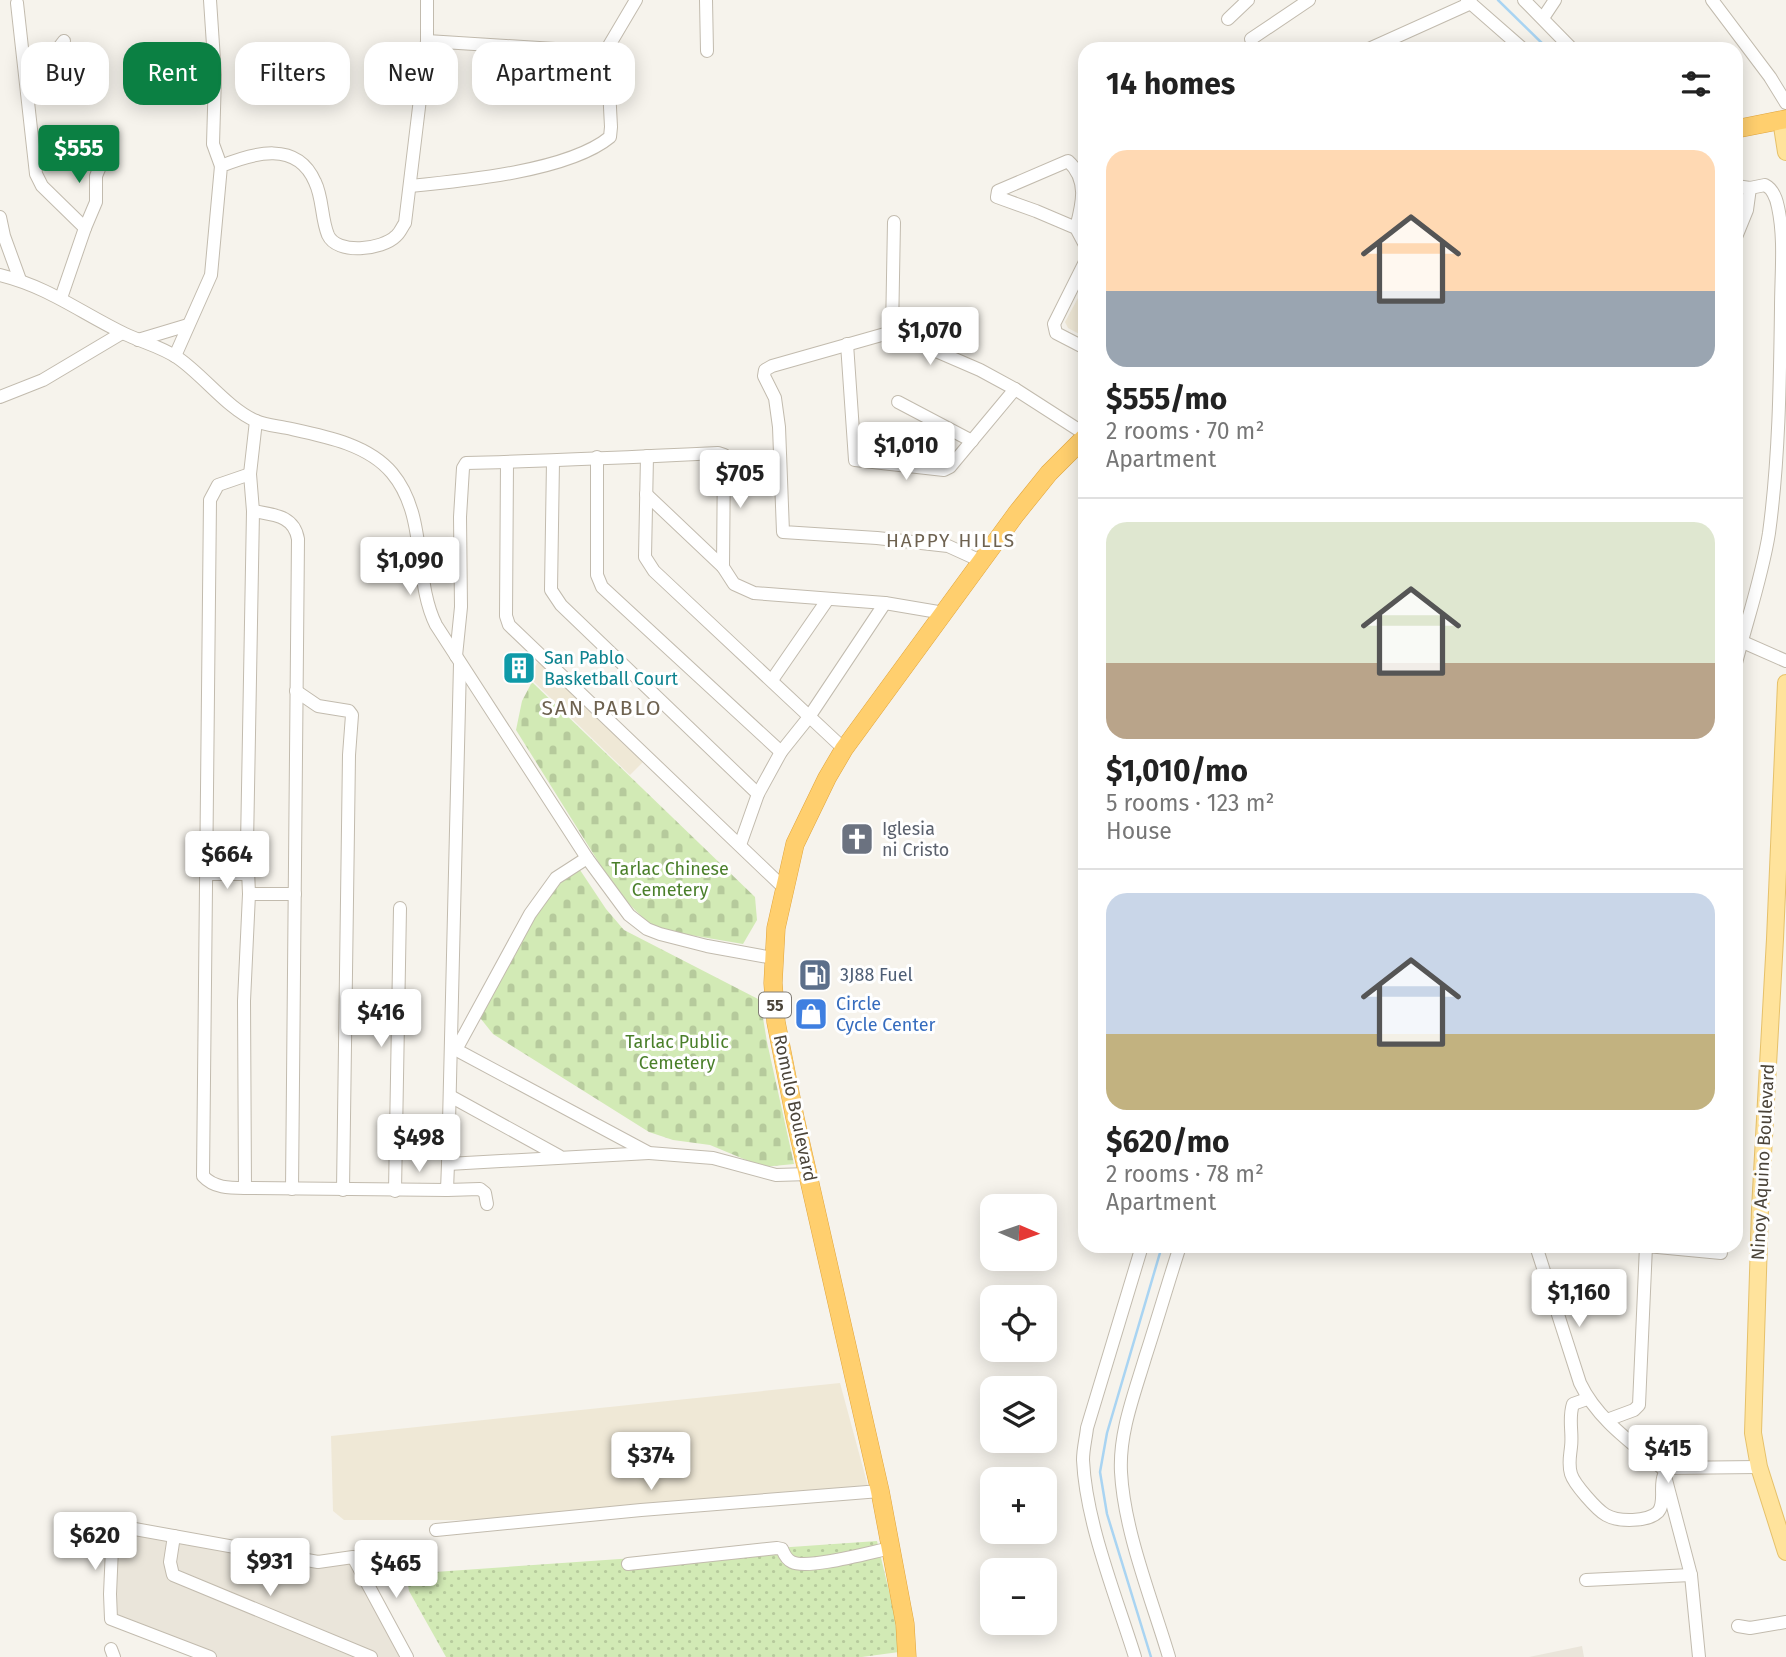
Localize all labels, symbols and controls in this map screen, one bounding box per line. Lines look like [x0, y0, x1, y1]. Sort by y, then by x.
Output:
chip: Buy [21, 42, 109, 105]
chip: Rent [123, 42, 221, 105]
chip: Filters [235, 42, 350, 105]
chip: New [364, 42, 458, 105]
chip: Apartment [472, 42, 635, 105]
icon: filters [1677, 65, 1715, 103]
text: 14 homes [1106, 66, 1235, 102]
pin: $555 [38, 125, 120, 185]
text: $555 [54, 134, 104, 162]
icon: home [1348, 196, 1474, 322]
pin: $1,070 [873, 308, 987, 367]
text: $1,070 [898, 316, 962, 344]
text: $555/mo [1106, 381, 1227, 417]
text: 2 rooms · 70 m² [1106, 417, 1264, 445]
pin: $1,010 [849, 422, 963, 482]
text: $1,010 [874, 431, 938, 459]
text: Apartment [1106, 445, 1216, 473]
pin: $705 [699, 450, 781, 510]
text: $705 [716, 459, 764, 487]
district label: HAPPY HILLS [886, 529, 1016, 552]
pin: $1,090 [353, 538, 467, 597]
text: $1,090 [376, 546, 444, 574]
icon: home [1348, 568, 1474, 694]
place label: San Pablo Basketball Court [544, 647, 678, 690]
building icon: San Pablo Basketball Court [500, 649, 538, 687]
district label: SAN PABLO [541, 695, 663, 721]
text: $1,010/mo [1106, 753, 1248, 789]
text: 5 rooms · 123 m² [1106, 789, 1274, 817]
text: House [1106, 817, 1172, 845]
place label: Iglesia ni Cristo [882, 818, 949, 861]
church icon: Iglesia ni Cristo [838, 820, 876, 858]
pin: $664 [186, 832, 268, 891]
text: $664 [201, 840, 253, 868]
park label: Tarlac Chinese Cemetery [611, 858, 729, 901]
icon: home [1348, 939, 1474, 1065]
fuel station icon: 3J88 Fuel [796, 956, 834, 994]
place label: 3J88 Fuel [840, 964, 913, 986]
pin: $416 [340, 990, 422, 1049]
road number: 55 [759, 993, 791, 1018]
place label: Circle Cycle Center [836, 993, 935, 1036]
shop icon: Circle Cycle Center [792, 995, 830, 1033]
text: $416 [357, 998, 405, 1026]
park label: Tarlac Public Cemetery [625, 1031, 729, 1074]
street label: Romulo Boulevard [769, 1032, 821, 1184]
street label: Ninoy Aquino Boulevard [1747, 1063, 1779, 1261]
pin: $498 [378, 1114, 460, 1174]
text: $498 [393, 1123, 445, 1151]
text: $620/mo [1106, 1124, 1230, 1160]
text: 2 rooms · 78 m² [1106, 1160, 1264, 1188]
text: Apartment [1106, 1188, 1216, 1216]
north arrow [980, 1194, 1057, 1270]
map controls [980, 1194, 1057, 1635]
pin: $1,160 [1522, 1270, 1636, 1329]
text: $1,160 [1548, 1278, 1610, 1306]
button: locate [980, 1285, 1057, 1362]
button: layers [980, 1376, 1057, 1453]
pin: $415 [1627, 1426, 1709, 1485]
pin: $374 [610, 1432, 692, 1492]
text: $415 [1645, 1434, 1691, 1462]
text: $374 [627, 1441, 675, 1469]
button: + [980, 1467, 1057, 1544]
pin: $620 [54, 1512, 136, 1572]
text: $620 [70, 1521, 120, 1549]
pin: $931 [229, 1538, 311, 1598]
pin: $465 [355, 1540, 437, 1600]
text: $931 [247, 1547, 293, 1575]
text: $465 [371, 1549, 421, 1577]
button: − [980, 1558, 1057, 1635]

